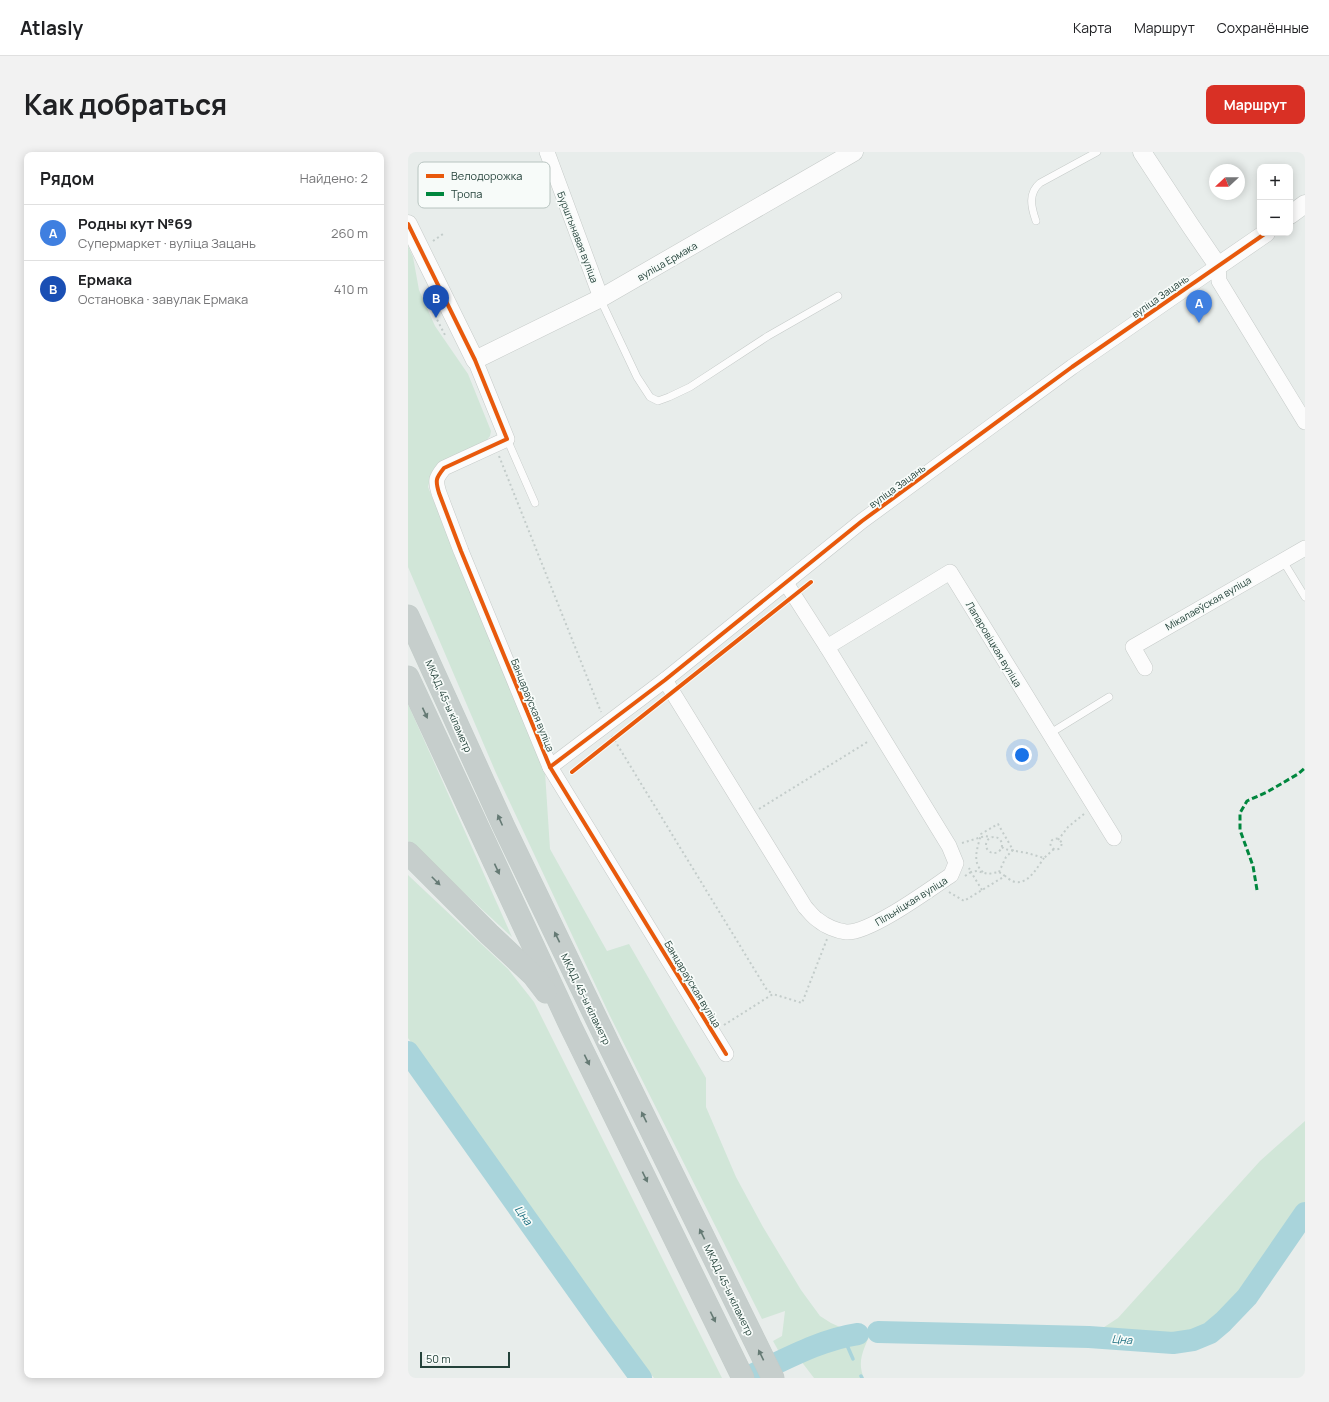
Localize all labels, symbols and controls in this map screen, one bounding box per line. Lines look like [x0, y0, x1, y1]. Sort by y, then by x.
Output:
text: Atlasly [20, 15, 83, 41]
text: Карта [1073, 18, 1112, 37]
text: Маршрут [1134, 18, 1195, 37]
text: Сохранённые [1217, 18, 1309, 37]
text: Как добраться [24, 85, 227, 123]
button: Маршрут [1206, 85, 1305, 124]
legend [418, 162, 550, 208]
north arrow [1209, 164, 1245, 200]
map controls [1257, 164, 1293, 236]
button: + [1257, 164, 1293, 200]
text: Рядом [40, 167, 94, 190]
text: Велодорожка [451, 168, 522, 183]
text: Найдено: 2 [300, 169, 368, 187]
text: Тропа [451, 186, 482, 201]
street label: Бурштынавая вуліца [554, 189, 602, 285]
button: − [1257, 200, 1293, 236]
text: Родны кут №69 [78, 213, 192, 234]
text: A [49, 224, 57, 242]
text: 260 m [331, 224, 368, 242]
text: Супермаркет · вуліца Зацань [78, 234, 256, 252]
street label: вуліца Ермака [635, 238, 699, 284]
text: Ермака [78, 269, 132, 290]
street label: вуліца Зацань [1129, 271, 1191, 321]
text: B [49, 280, 57, 298]
text: 410 m [334, 280, 368, 298]
pin: B [423, 285, 449, 318]
text: Остановка · завулак Ермака [78, 290, 248, 308]
pin: A [1186, 290, 1212, 323]
street label: вуліца Зацань [866, 461, 928, 511]
street label: Мікалаеўская вуліца [1162, 573, 1254, 633]
street label: Лапаровіцкая вуліца [963, 598, 1025, 690]
street label: Банцараўская вуліца [508, 656, 558, 754]
street label: МКАД, 45-ы кіламетр [422, 658, 476, 755]
one-way arrow [422, 707, 428, 719]
your location [1012, 745, 1032, 765]
one-way arrow [497, 814, 504, 826]
one-way arrow [494, 863, 500, 874]
street label: Пільніцкая вуліца [872, 873, 950, 929]
one-way arrow [431, 876, 441, 886]
one-way arrow [554, 932, 560, 943]
street label: Банцараўская вуліца [661, 938, 725, 1030]
street label: МКАД, 45-ы кіламетр [558, 951, 614, 1047]
one-way arrow [584, 1054, 591, 1066]
one-way arrow [641, 1111, 647, 1123]
one-way arrow [642, 1171, 648, 1182]
water label: Цна [512, 1202, 537, 1228]
one-way arrow [699, 1228, 705, 1239]
street label: МКАД, 45-ы кіламетр [701, 1242, 757, 1338]
one-way arrow [710, 1311, 717, 1322]
water label: Цна [1111, 1331, 1134, 1347]
one-way arrow [758, 1349, 764, 1360]
scale bar [420, 1350, 510, 1369]
text: 50 m [426, 1351, 451, 1366]

